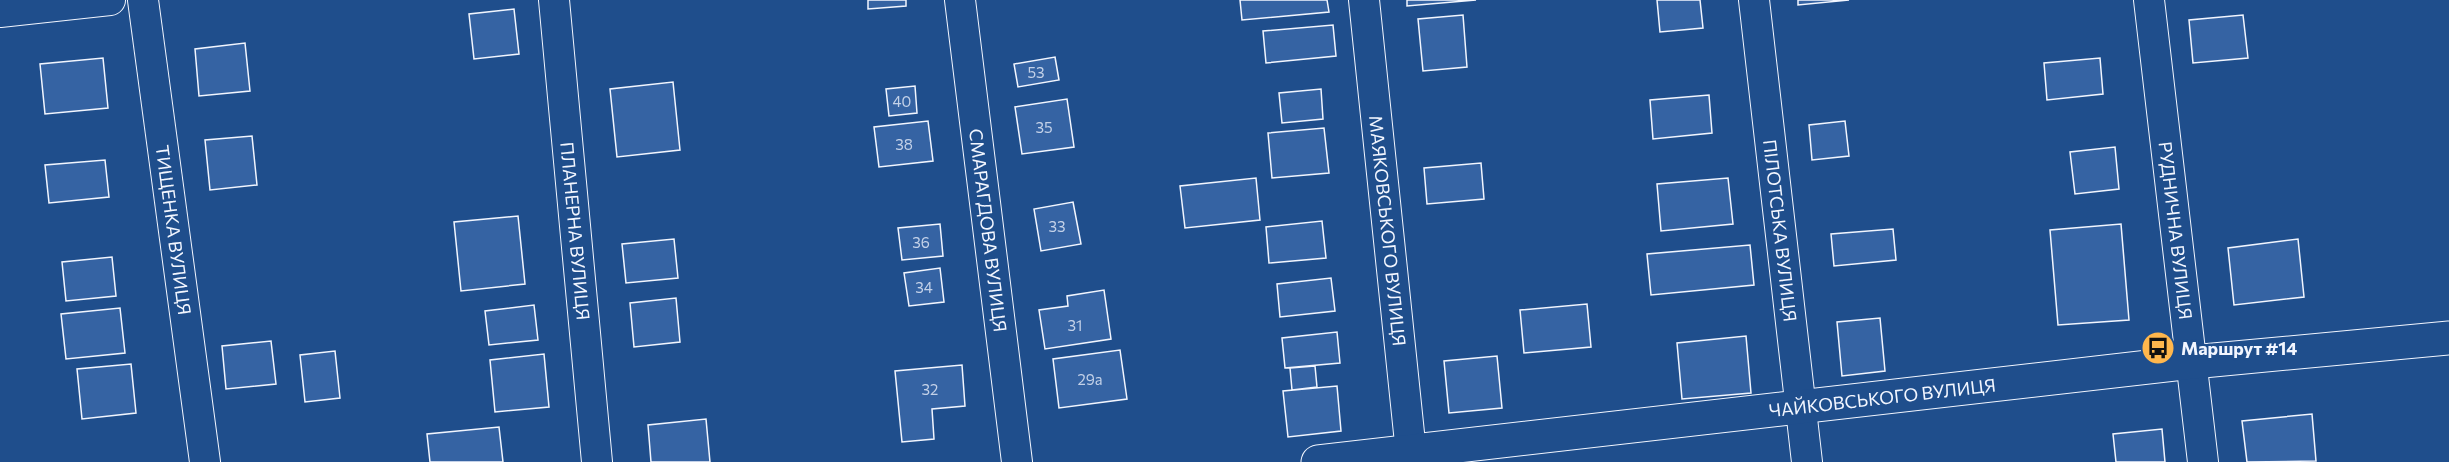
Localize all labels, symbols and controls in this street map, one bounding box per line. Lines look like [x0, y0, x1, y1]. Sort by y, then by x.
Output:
house number: 53 [1027, 63, 1045, 81]
house number: 40 [893, 92, 911, 110]
street label: МАЯКОВСЬКОГО ВУЛИЦЯ [1365, 114, 1411, 347]
house number: 35 [1035, 118, 1053, 136]
street label: СМАРАГДОВА ВУЛИЦЯ [965, 127, 1012, 333]
house number: 38 [895, 135, 913, 153]
street label: ПІЛОТСЬКА ВУЛИЦЯ [1759, 138, 1802, 323]
street label: РУДНИЧНА ВУЛИЦЯ [2155, 140, 2197, 321]
street label: ПЛАНЕРНА ВУЛИЦЯ [556, 141, 595, 321]
street label: ТИЩЕНКА ВУЛИЦЯ [152, 144, 196, 316]
house number: 33 [1048, 217, 1066, 235]
house number: 36 [912, 233, 930, 251]
house number: 34 [915, 278, 933, 296]
house number: 31 [1068, 316, 1082, 334]
bus stop icon: Маршрут #14 [2140, 330, 2176, 366]
place label: Маршрут #14 [2181, 337, 2297, 359]
house number: 29а [1077, 370, 1103, 388]
street label: ЧАЙКОВСЬКОГО ВУЛИЦЯ [1768, 374, 1997, 421]
house number: 32 [922, 380, 938, 398]

